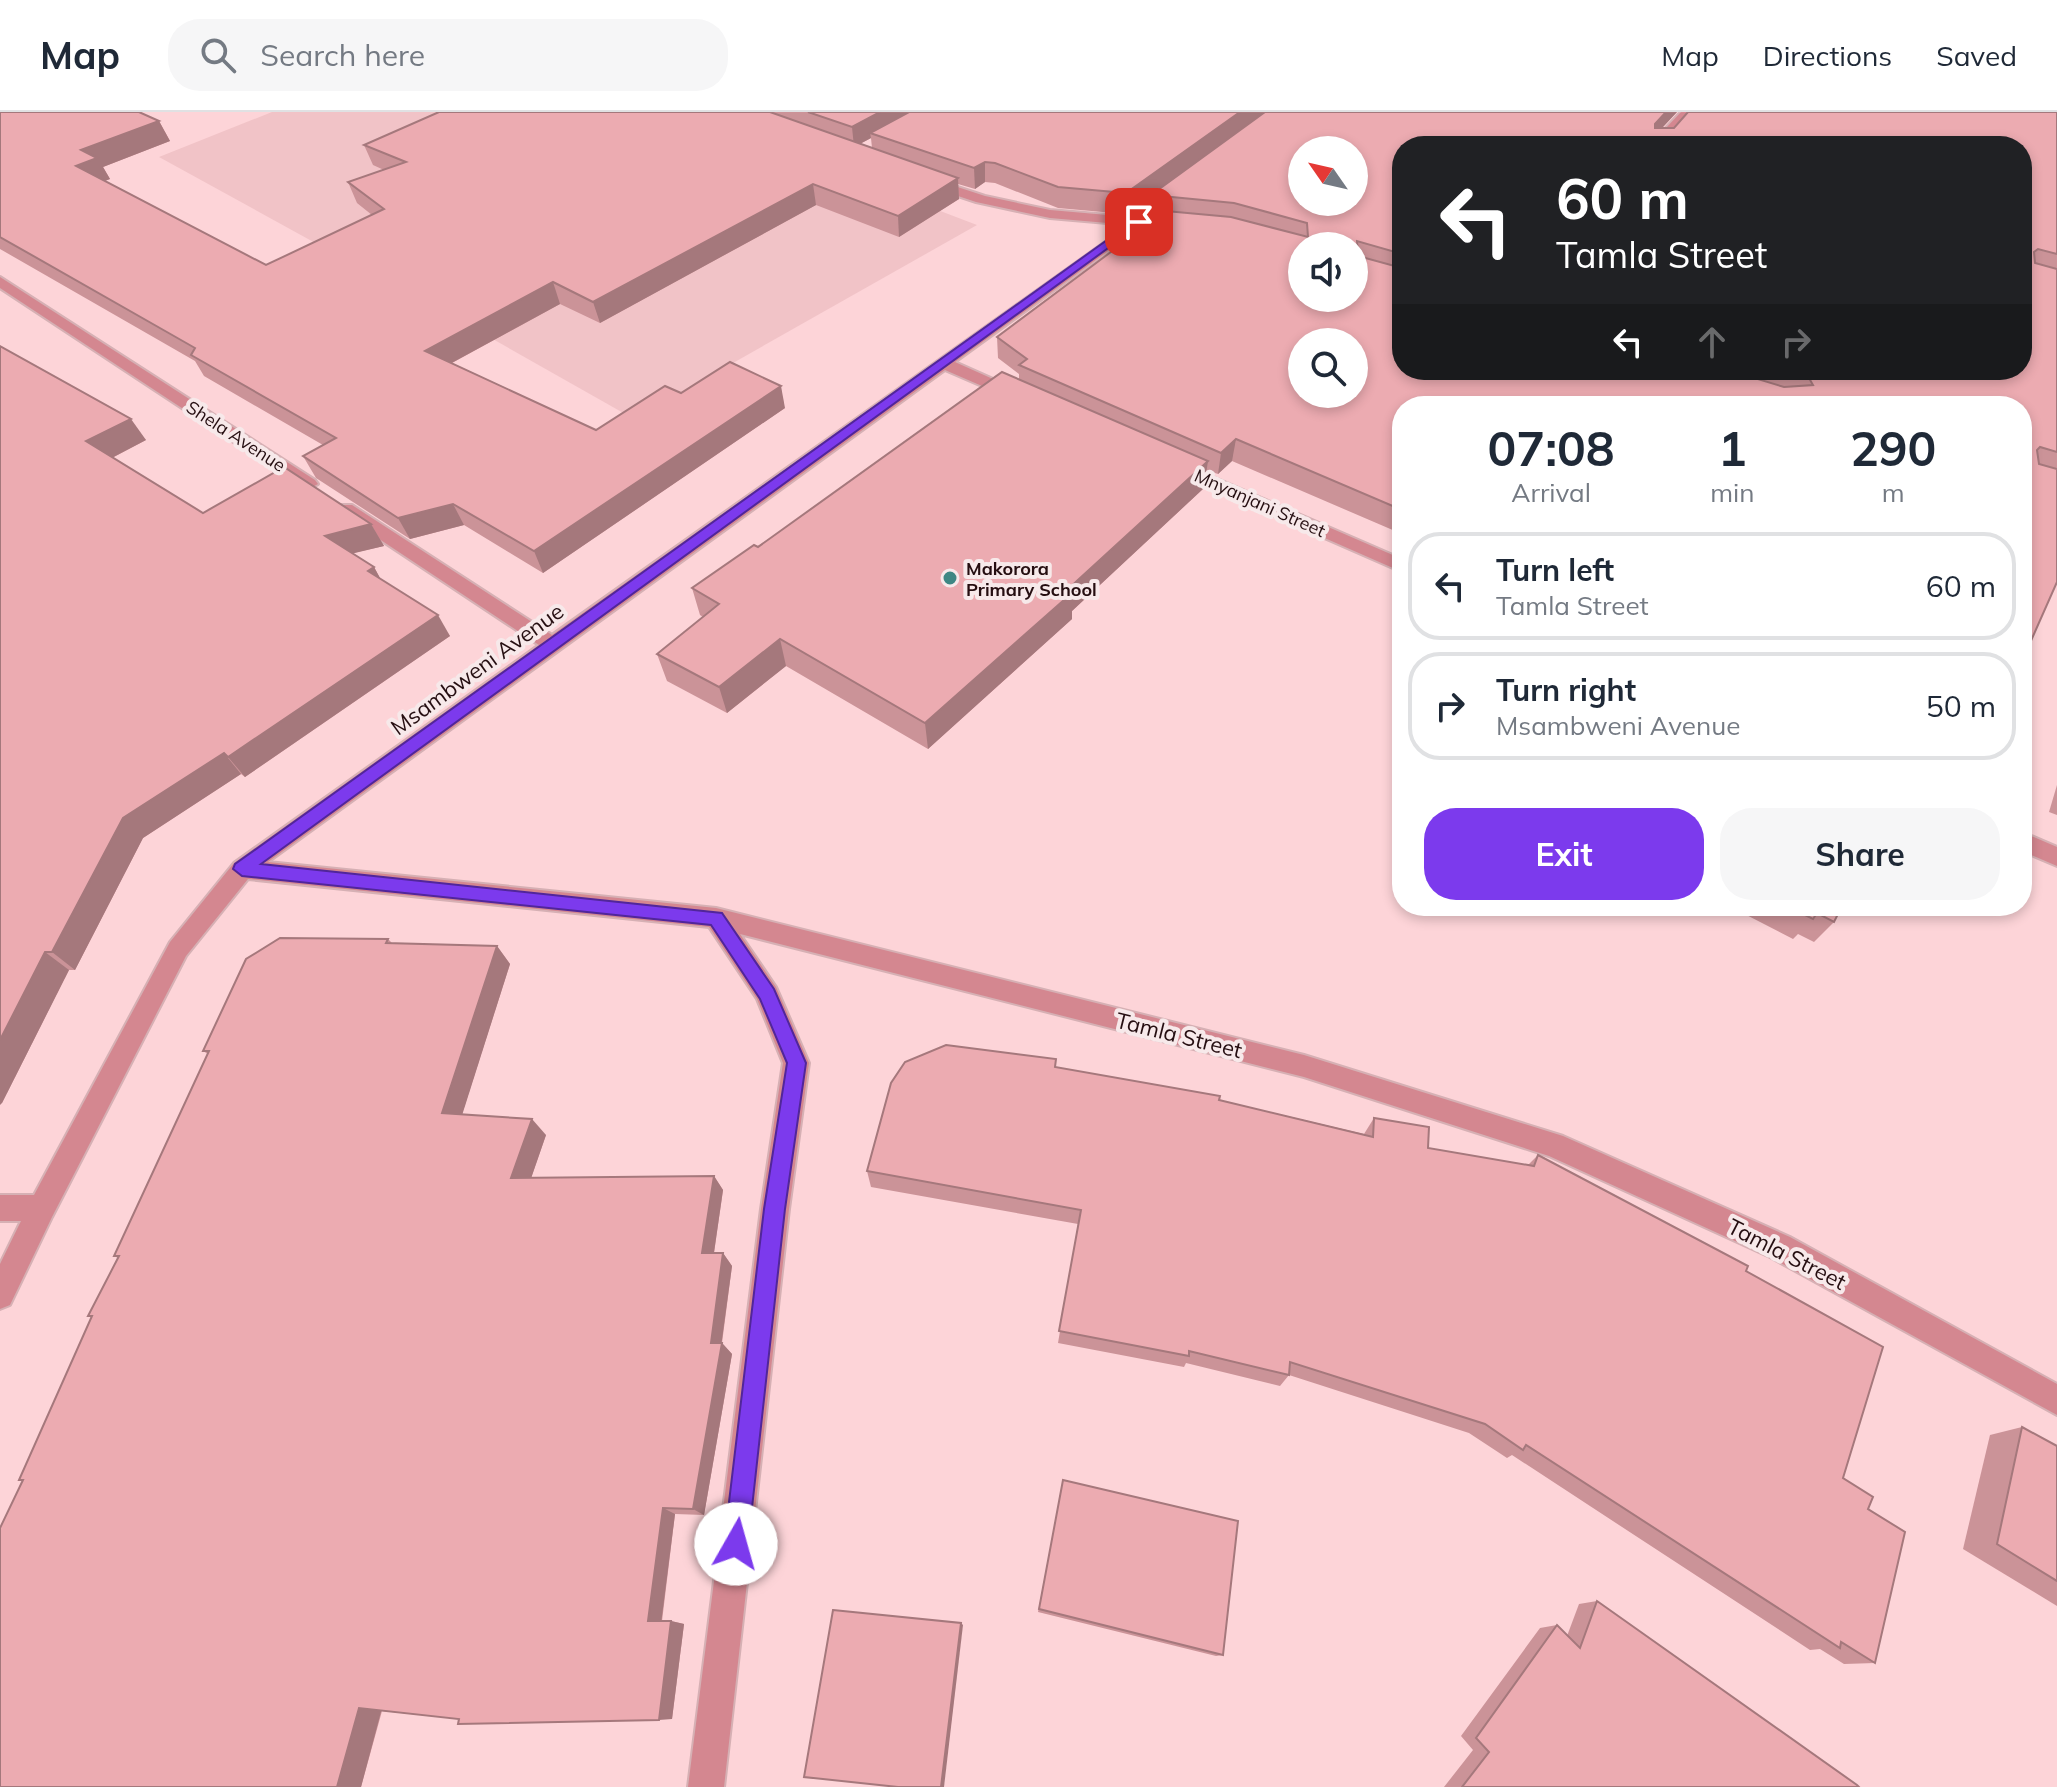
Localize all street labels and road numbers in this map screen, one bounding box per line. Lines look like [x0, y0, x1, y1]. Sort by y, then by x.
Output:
street label: Shela Avenue [182, 395, 290, 477]
street label: Mnyanjani Street [1191, 464, 1329, 542]
street label: Msambweni Avenue [385, 597, 569, 741]
street label: Tamla Street [1113, 1006, 1245, 1064]
street label: Tamla Street [1723, 1212, 1851, 1296]

